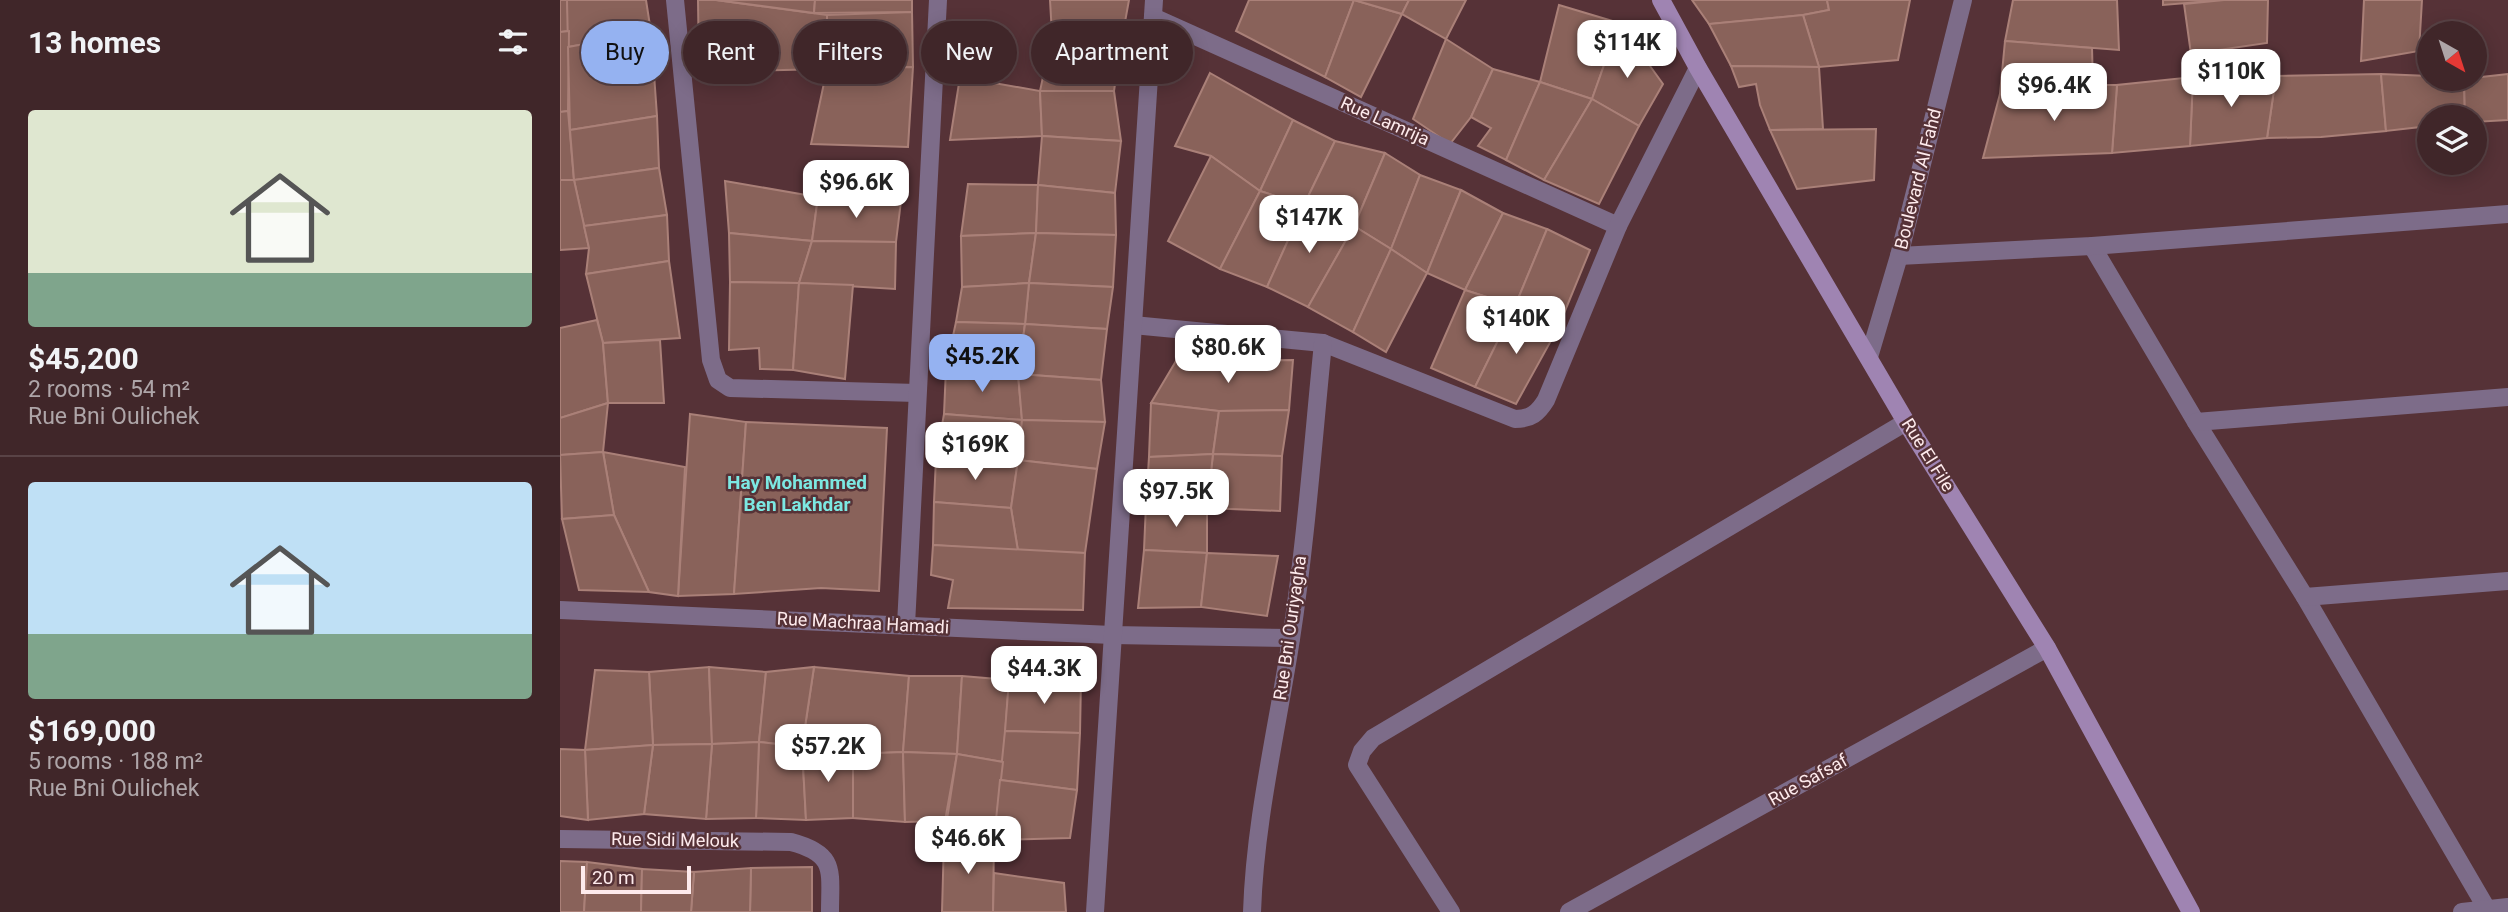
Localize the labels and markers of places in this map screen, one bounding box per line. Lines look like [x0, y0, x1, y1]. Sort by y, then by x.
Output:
pin: $114K [1578, 20, 1676, 80]
pin: $110K [2182, 50, 2280, 109]
pin: $96.4K [1997, 64, 2111, 123]
pin: $96.6K [799, 160, 913, 220]
pin: $147K [1260, 196, 1358, 255]
pin: $140K [1467, 296, 1565, 356]
pin: $80.6K [1171, 326, 1285, 385]
pin: $45.2K [925, 334, 1039, 394]
pin: $169K [926, 422, 1024, 482]
pin: $97.5K [1119, 470, 1233, 529]
pin: $44.3K [987, 646, 1101, 706]
pin: $57.2K [771, 724, 885, 784]
pin: $46.6K [911, 816, 1025, 876]

